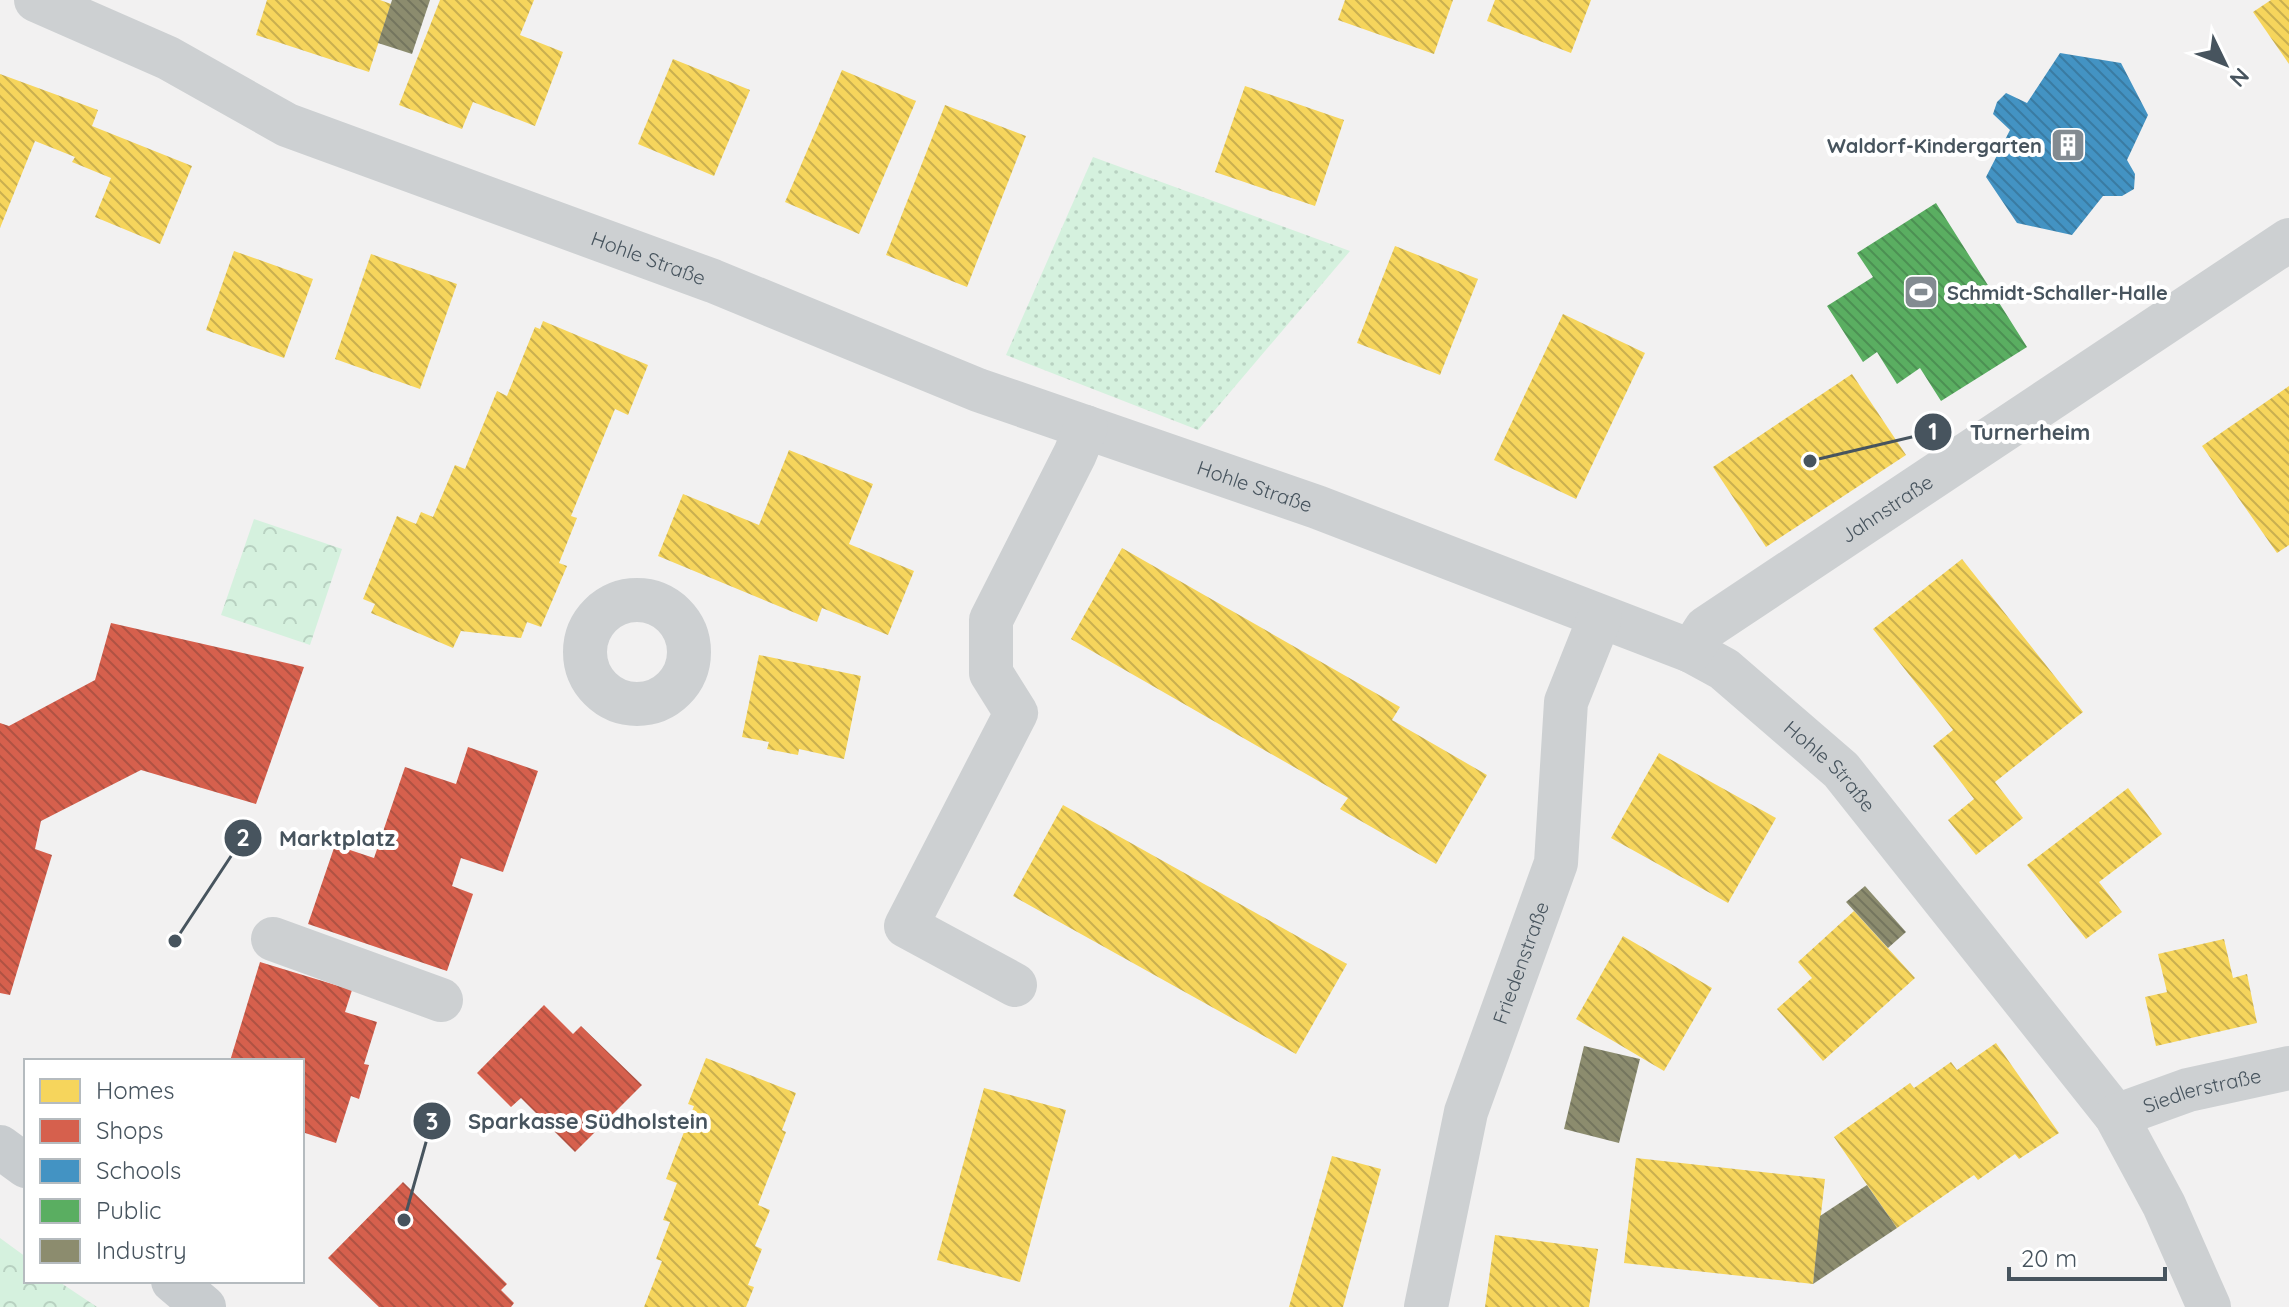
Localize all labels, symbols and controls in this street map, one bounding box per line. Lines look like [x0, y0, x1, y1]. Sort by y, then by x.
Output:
north arrow [2185, 24, 2265, 104]
text: N [2224, 62, 2255, 93]
building icon: Waldorf-Kindergarten [2049, 126, 2087, 164]
place label: Waldorf-Kindergarten [1827, 133, 2042, 158]
street label: Hohle Straße [588, 225, 709, 290]
sports icon: Schmidt-Schaller-Halle [1902, 273, 1940, 311]
place label: Schmidt-Schaller-Halle [1947, 280, 2168, 305]
callout: Turnerheim [1913, 409, 2106, 455]
text: 1 [1928, 416, 1938, 446]
text: Turnerheim [1970, 418, 2090, 446]
street label: Hohle Straße [1194, 454, 1316, 517]
street label: Jahnstraße [1835, 468, 1937, 548]
street label: Hohle Straße [1779, 714, 1882, 817]
callout: Marktplatz [223, 815, 411, 861]
text: 2 [236, 822, 250, 852]
text: Marktplatz [279, 824, 395, 852]
street label: Friedenstraße [1486, 898, 1554, 1027]
legend [24, 1059, 304, 1283]
street label: Siedlerstraße [2139, 1062, 2263, 1118]
text: Homes [96, 1075, 174, 1105]
callout: Sparkasse Südholstein [412, 1098, 724, 1144]
text: 3 [426, 1106, 438, 1136]
text: Sparkasse Südholstein [468, 1107, 708, 1135]
text: Shops [96, 1115, 163, 1145]
text: Schools [96, 1155, 181, 1185]
text: Public [96, 1195, 161, 1225]
scale bar [2009, 1231, 2165, 1281]
text: Industry [96, 1235, 187, 1265]
text: 20 m [2021, 1243, 2077, 1273]

